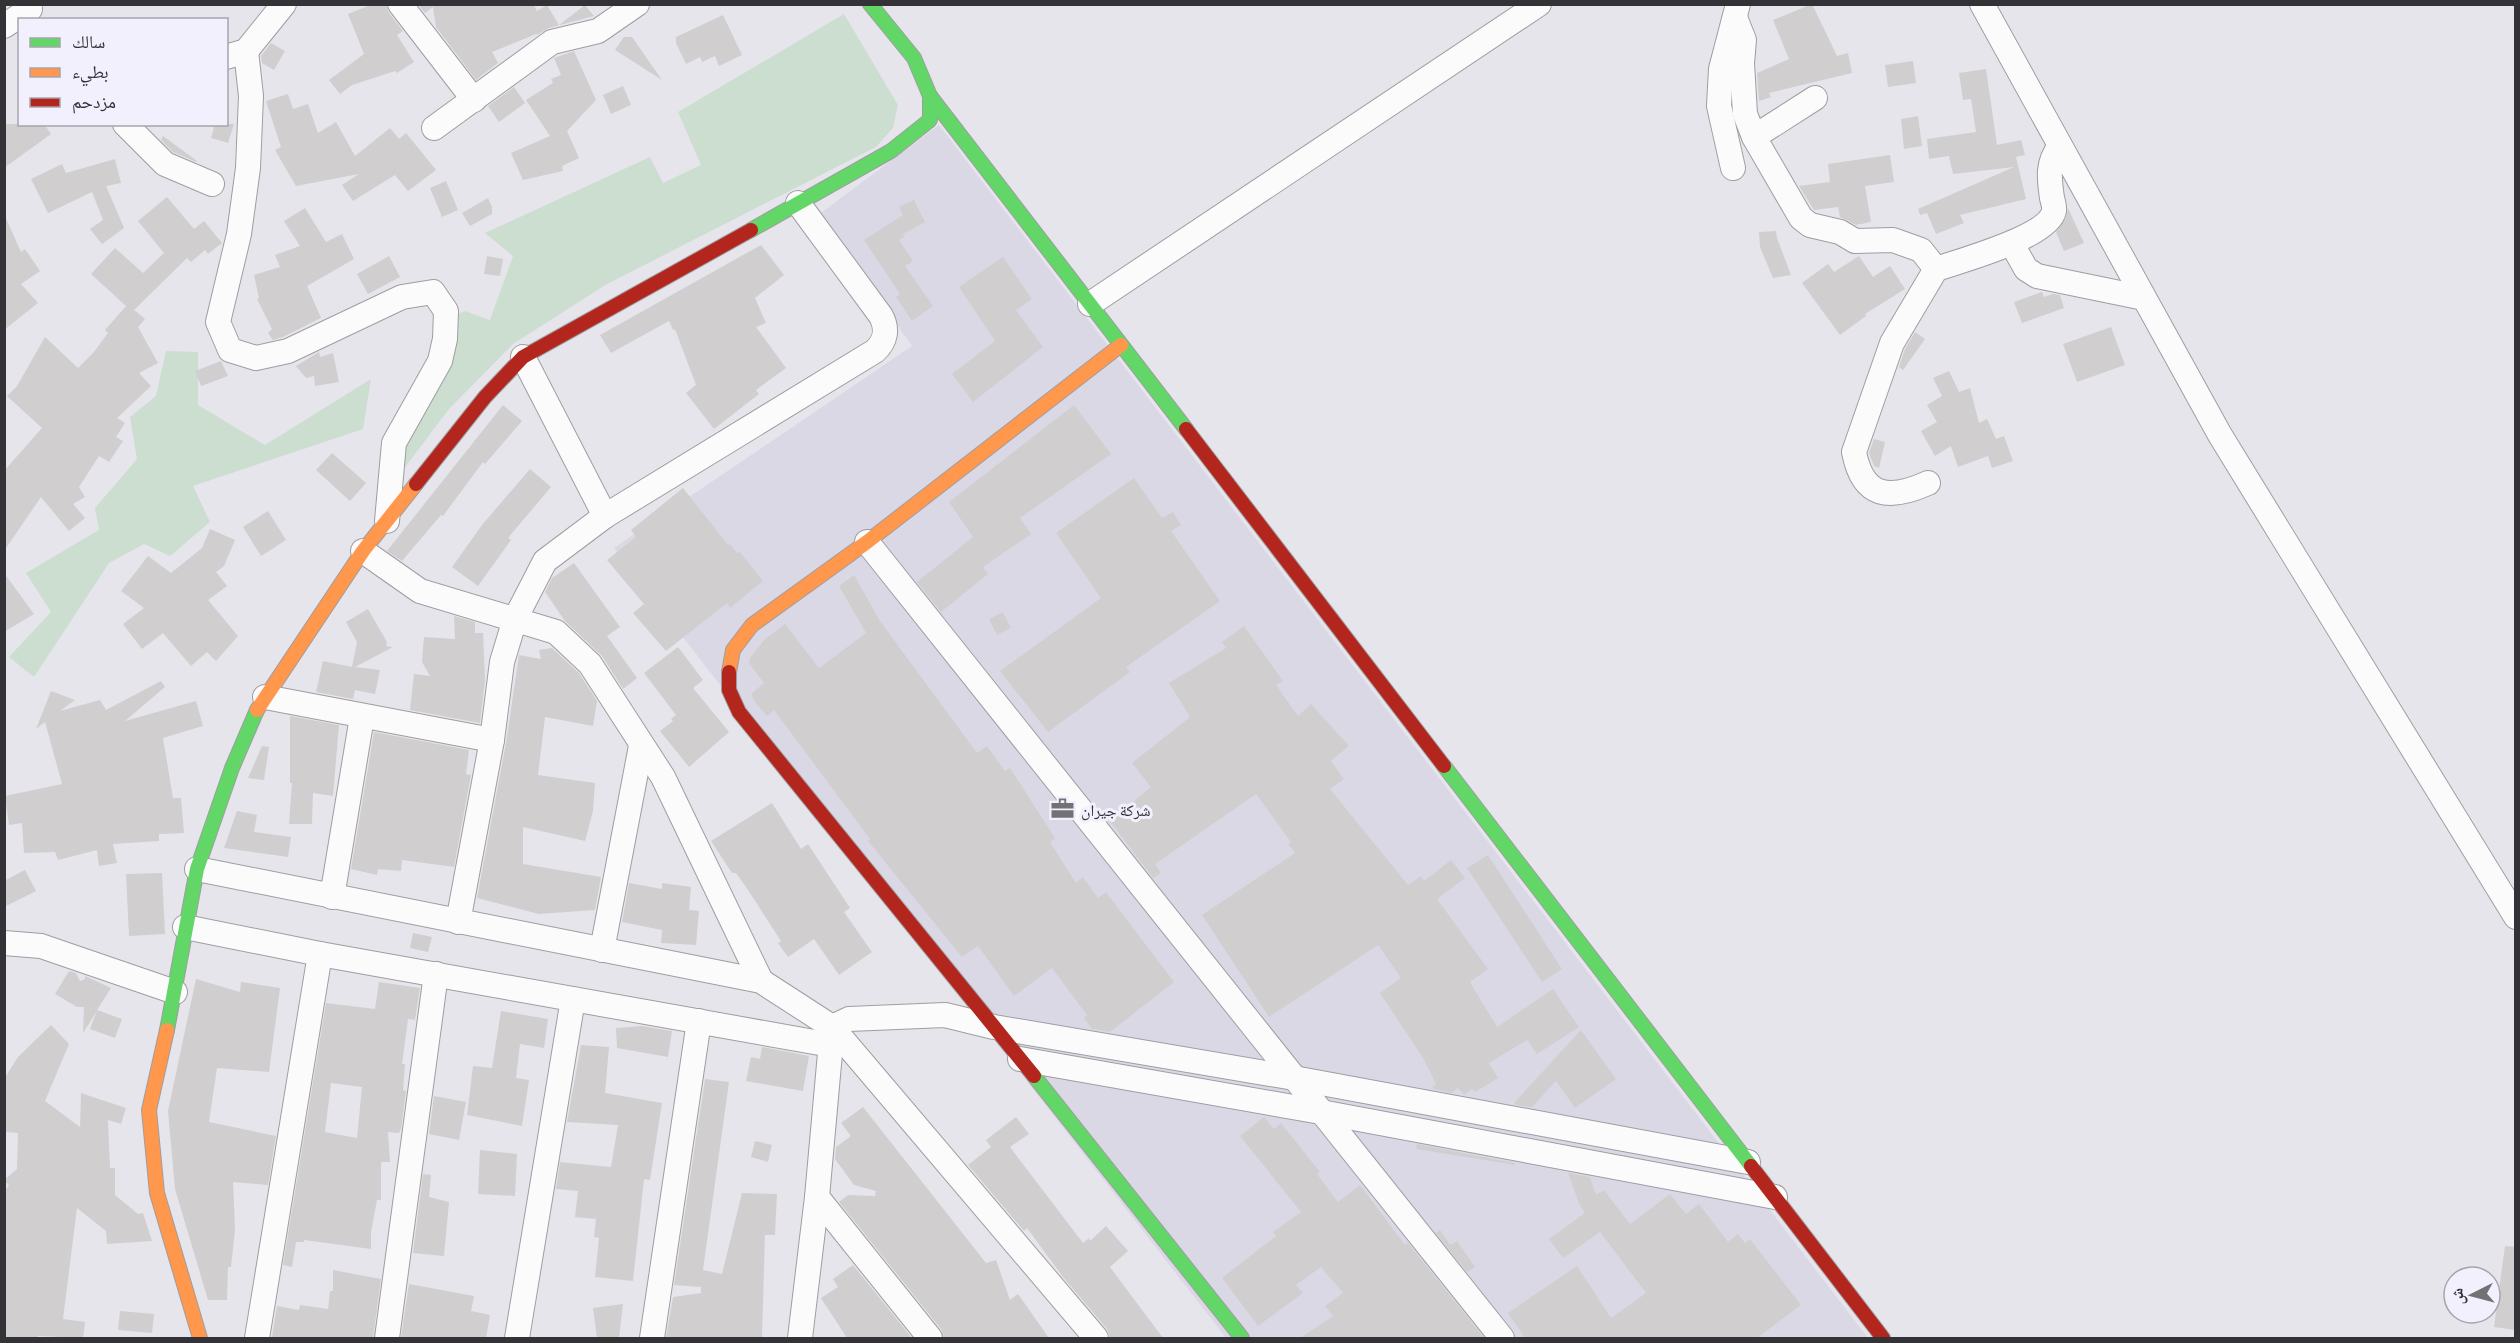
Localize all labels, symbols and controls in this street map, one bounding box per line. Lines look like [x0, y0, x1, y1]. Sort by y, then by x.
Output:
legend [18, 18, 228, 126]
text: سالك [72, 27, 105, 54]
text: بطيء [72, 57, 109, 87]
text: مزدحم [72, 87, 116, 114]
office icon: شركة جيران [1050, 796, 1076, 822]
place label: شركة جيران [1081, 797, 1151, 821]
north arrow [2442, 1265, 2502, 1325]
text: ش [2443, 1287, 2469, 1306]

